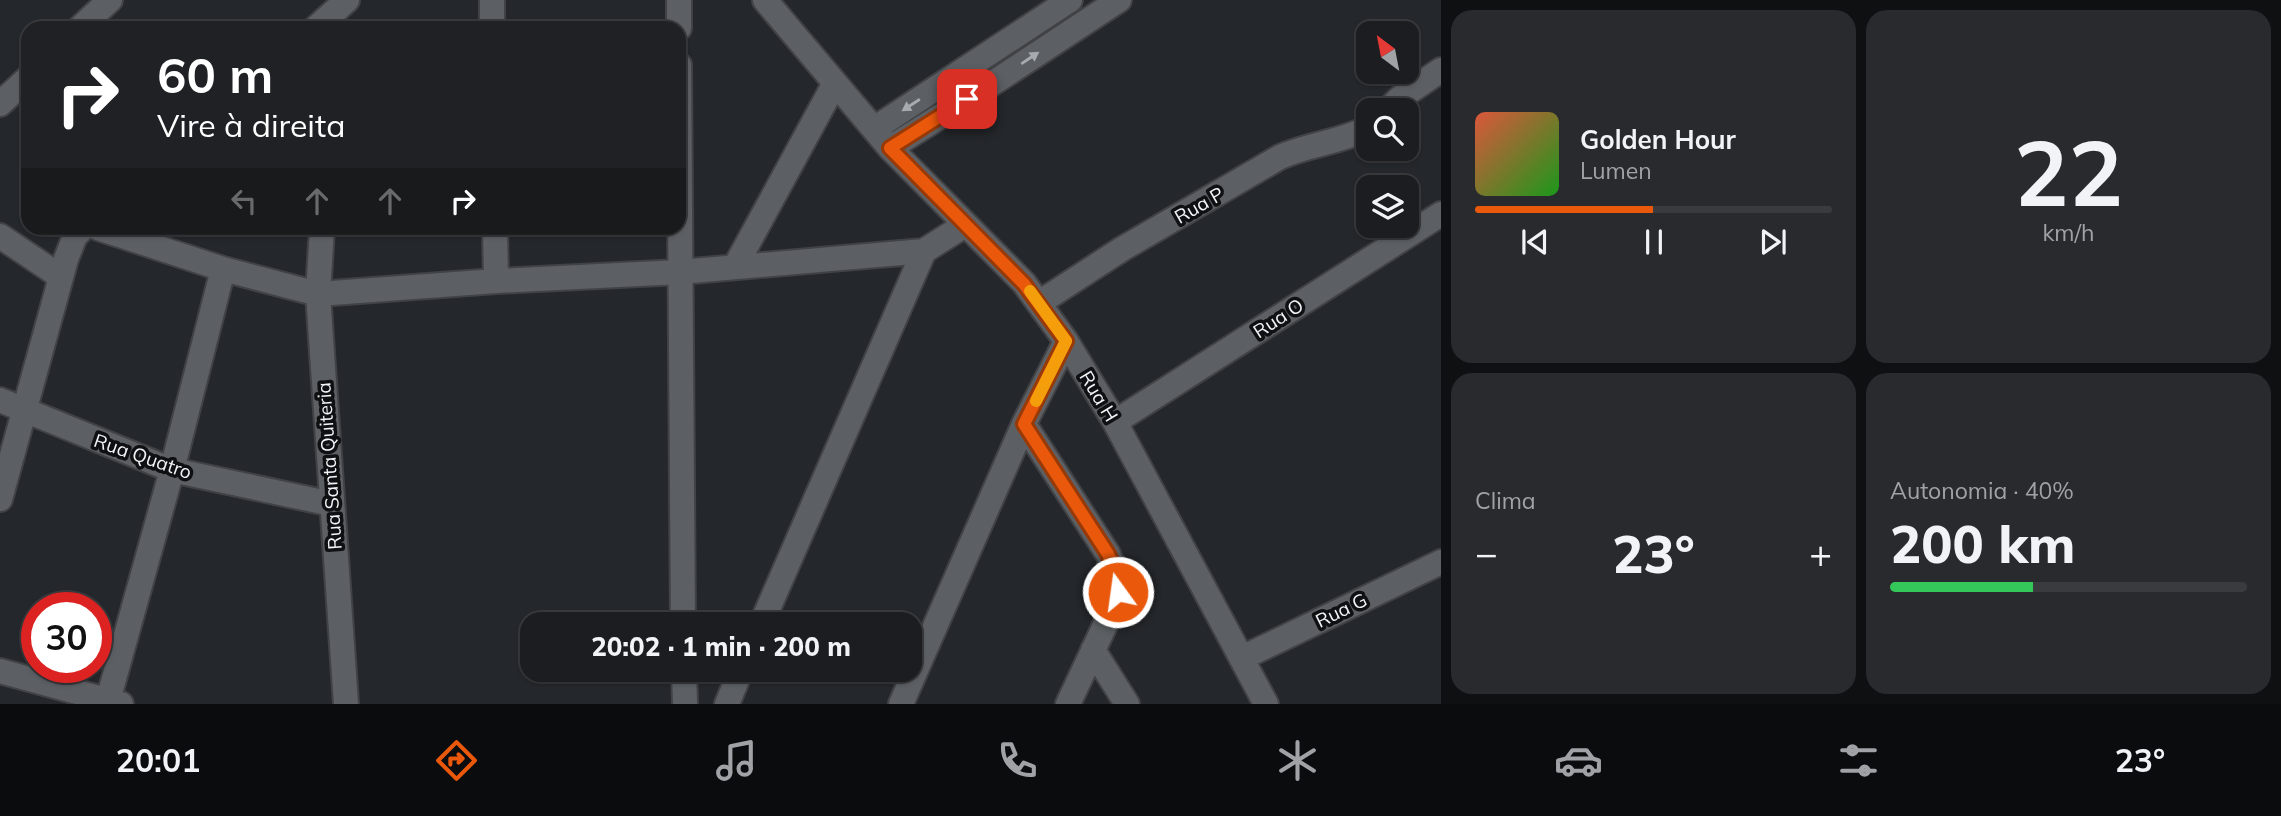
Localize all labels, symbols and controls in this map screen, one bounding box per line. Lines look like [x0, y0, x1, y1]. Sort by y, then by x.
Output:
north arrow [1356, 21, 1419, 84]
map controls [1356, 21, 1419, 238]
text: 60 m [157, 44, 273, 105]
icon: right [42, 49, 133, 140]
one-way arrow [1020, 52, 1040, 65]
pin [937, 69, 997, 129]
icon: arrive [948, 80, 986, 118]
one-way arrow [901, 98, 921, 111]
button: search [1356, 98, 1419, 161]
text: Vire à direita [157, 105, 345, 145]
text: 22 [2014, 115, 2123, 229]
text: Golden Hour [1580, 123, 1736, 156]
text: Lumen [1580, 156, 1652, 185]
button: layers [1356, 175, 1419, 238]
street label: Rua P [1170, 181, 1228, 229]
icon: left [225, 182, 263, 220]
icon: ahead [298, 182, 336, 220]
icon: ahead [371, 182, 409, 220]
icon: right [444, 182, 482, 220]
text: km/h [2042, 218, 2095, 247]
icon: previous [1516, 223, 1554, 261]
icon: pause [1635, 223, 1673, 261]
icon: next [1754, 223, 1792, 261]
street label: Rua O [1248, 293, 1308, 343]
street label: Rua H [1075, 366, 1123, 426]
street label: Rua Santa Quiteria [311, 382, 347, 550]
street label: Rua Quatro [91, 428, 195, 484]
text: Autonomia · 40% [1890, 476, 2074, 505]
text: Clima [1475, 486, 1536, 515]
text: 200 km [1890, 511, 2075, 576]
text: 23° [1612, 521, 1695, 586]
text: − [1475, 529, 1498, 577]
text: + [1809, 529, 1832, 577]
position arrow [1081, 555, 1155, 629]
street label: Rua G [1311, 587, 1371, 633]
speed limit sign: 30 [21, 592, 112, 683]
text: 20:02 · 1 min · 200 m [591, 630, 851, 663]
icon: directions [432, 736, 481, 785]
icon: music [712, 736, 761, 785]
icon: phone [993, 736, 1042, 785]
icon: climate [1273, 736, 1322, 785]
icon: car [1554, 736, 1603, 785]
icon: filters [1834, 736, 1883, 785]
text: 20:01 [116, 740, 200, 780]
text: 23° [2115, 740, 2165, 780]

